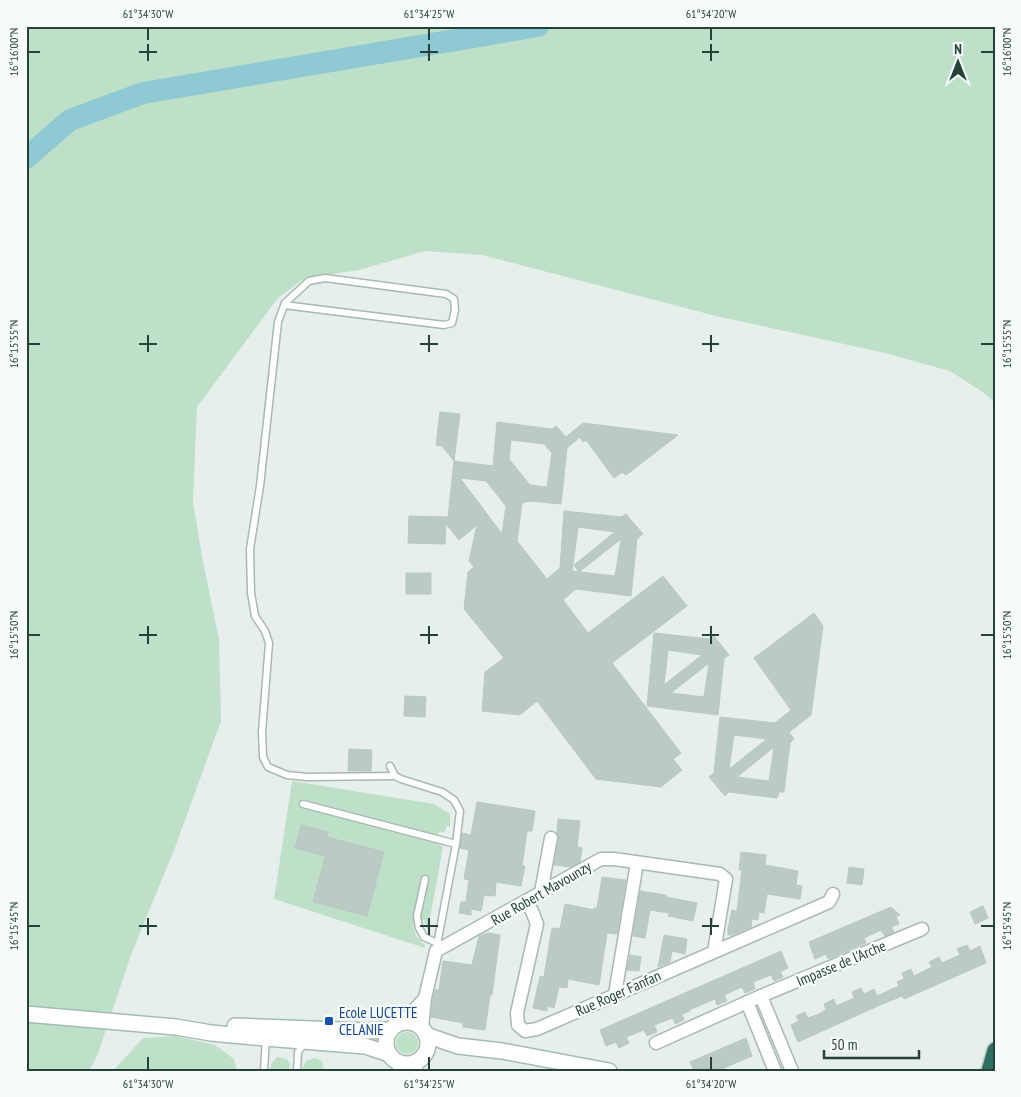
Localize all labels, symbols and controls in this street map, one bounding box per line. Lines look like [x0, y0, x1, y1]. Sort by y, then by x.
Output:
text: 61°34'30"W [123, 6, 173, 21]
text: 61°34'25"W [404, 6, 454, 21]
text: 61°34'20"W [686, 6, 736, 21]
text: 16°16'00"N [6, 28, 21, 76]
text: 16°16'00"N [999, 28, 1014, 76]
north arrow [934, 38, 984, 88]
text: N [954, 40, 962, 58]
text: 16°15'55"N [6, 320, 21, 368]
text: 16°15'55"N [999, 320, 1014, 368]
text: 16°15'50"N [6, 611, 21, 659]
text: 16°15'50"N [999, 611, 1014, 659]
street label: Rue Robert Mavounzy [488, 856, 595, 929]
text: 16°15'45"N [6, 902, 21, 950]
text: 16°15'45"N [999, 902, 1014, 950]
street label: Impasse de l'Arche [793, 936, 889, 990]
street label: Rue Roger Fanfan [572, 966, 664, 1020]
place label: Ecole LUCETTE CELANIE [339, 1003, 417, 1039]
marker: Ecole LUCETTE CELANIE [323, 1015, 335, 1027]
scale bar [824, 1027, 918, 1059]
text: 50 m [831, 1035, 857, 1054]
text: 61°34'30"W [123, 1076, 173, 1091]
text: 61°34'25"W [404, 1076, 454, 1091]
text: 61°34'20"W [686, 1076, 736, 1091]

